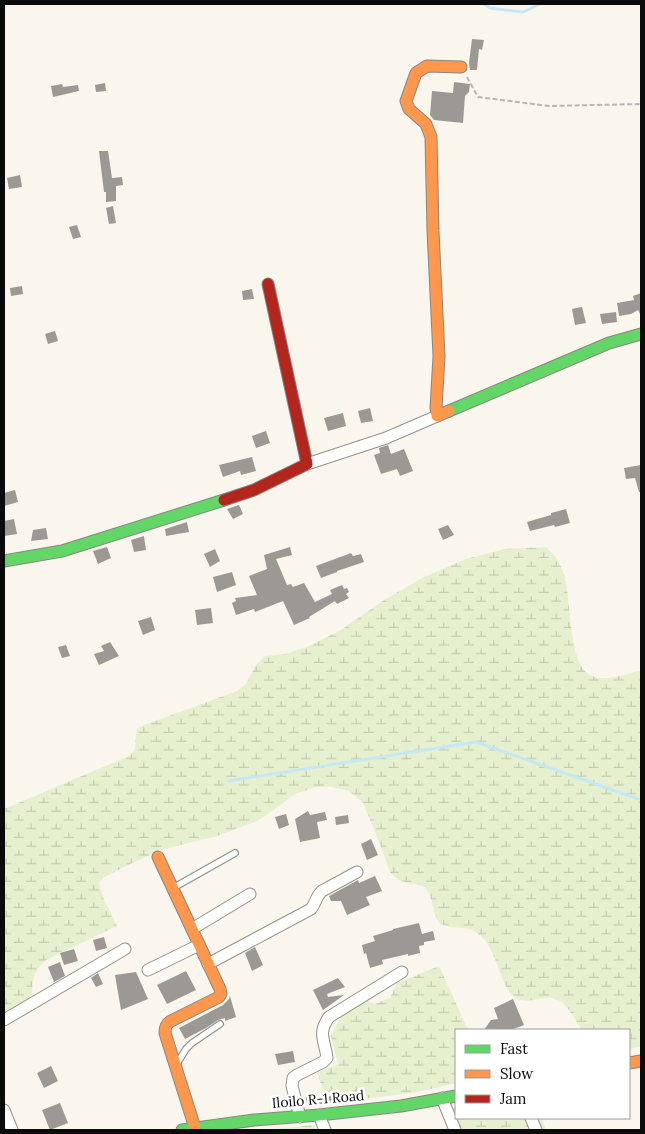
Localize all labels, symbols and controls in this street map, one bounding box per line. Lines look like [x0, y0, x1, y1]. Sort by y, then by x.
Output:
legend [455, 1029, 630, 1119]
text: Fast [500, 1039, 528, 1058]
text: Slow [500, 1064, 533, 1083]
street label: Iloilo R-1 Road [271, 1086, 365, 1112]
text: Jam [499, 1089, 527, 1108]

